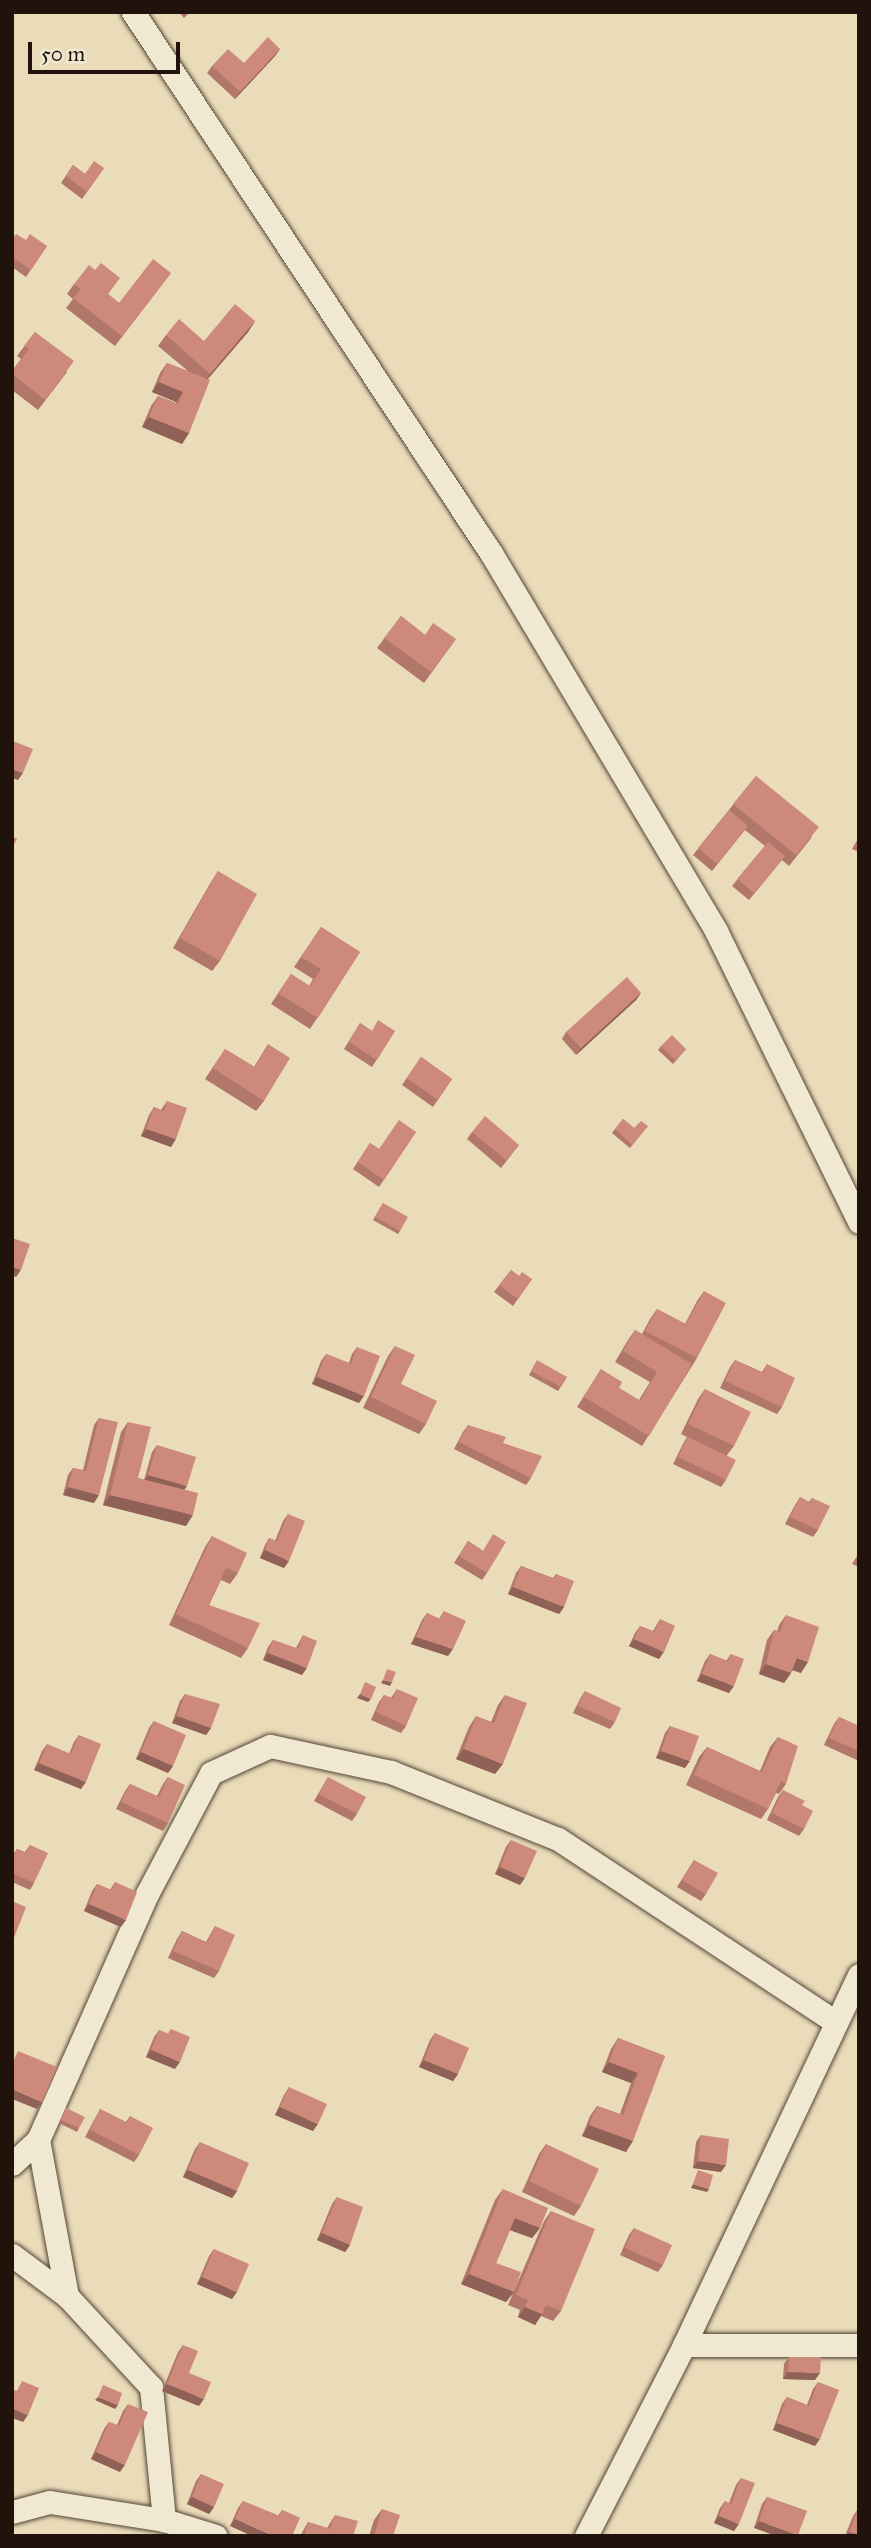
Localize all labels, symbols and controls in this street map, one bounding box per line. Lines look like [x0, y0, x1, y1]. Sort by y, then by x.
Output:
scale bar [32, 28, 184, 72]
text: 50 m [41, 41, 85, 67]

